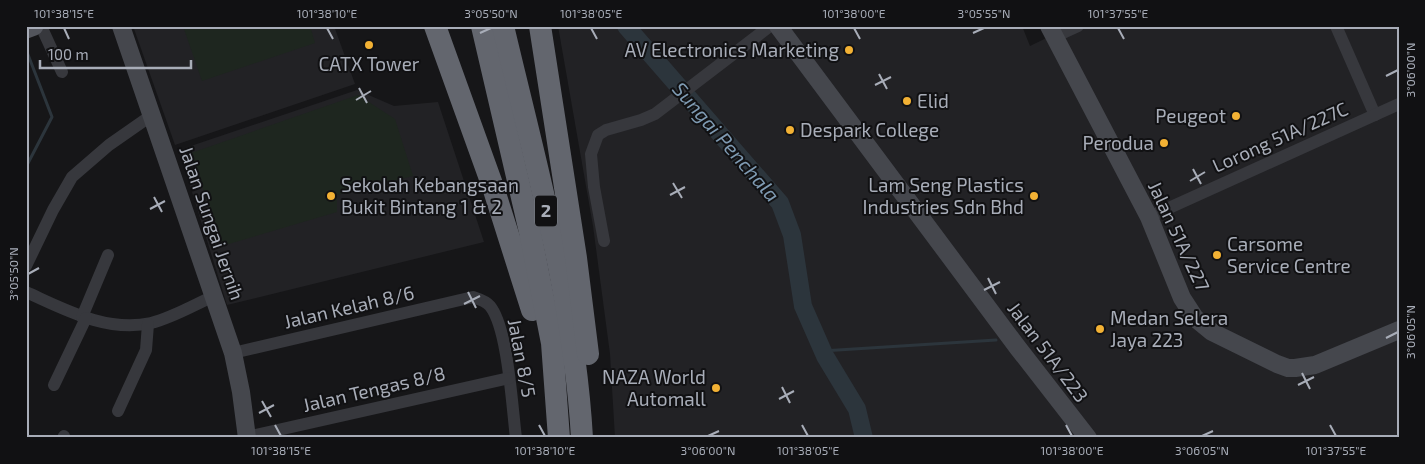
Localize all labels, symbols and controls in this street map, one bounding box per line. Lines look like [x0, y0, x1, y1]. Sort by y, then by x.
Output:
text: 101°38'15"E [34, 6, 94, 20]
text: 101°38'10"E [297, 6, 358, 20]
text: 3°05'50"N [464, 6, 518, 20]
text: 101°38'05"E [560, 6, 622, 20]
text: 101°38'00"E [822, 6, 886, 20]
text: 3°05'55"N [958, 6, 1010, 20]
text: 101°37'55"E [1088, 6, 1148, 20]
scale bar [40, 38, 191, 70]
place label: AV Electronics Marketing [624, 38, 839, 61]
marker: CATX Tower [363, 39, 375, 51]
text: 3°06'00"N [1403, 43, 1417, 97]
marker: AV Electronics Marketing [843, 44, 855, 56]
text: 100 m [48, 45, 89, 63]
place label: CATX Tower [319, 52, 420, 75]
water label: Sungai Penchala [668, 77, 785, 206]
place label: Elid [917, 89, 949, 112]
marker: Elid [901, 95, 913, 107]
street label: Lorong 51A/227C [1208, 96, 1351, 177]
place label: Peugeot [1155, 104, 1226, 127]
marker: Peugeot [1230, 110, 1242, 122]
place label: Despark College [800, 118, 939, 141]
marker: Despark College [784, 124, 796, 136]
place label: Perodua [1082, 131, 1154, 154]
marker: Perodua [1158, 137, 1170, 149]
street label: Jalan Sungai Jernih [175, 143, 250, 303]
place label: Sekolah Kebangsaan Bukit Bintang 1 & 2 [341, 173, 519, 218]
place label: Lam Seng Plastics Industries Sdn Bhd [862, 173, 1024, 218]
street label: Jalan 51A/227 [1144, 177, 1215, 295]
marker: Sekolah Kebangsaan Bukit Bintang 1 & 2 [325, 190, 337, 202]
marker: Lam Seng Plastics Industries Sdn Bhd [1028, 190, 1040, 202]
road number: 2 [535, 196, 557, 227]
place label: Carsome Service Centre [1227, 232, 1351, 277]
text: 3°05'50"N [6, 247, 20, 301]
marker: Carsome Service Centre [1211, 249, 1223, 261]
street label: Jalan Kelah 8/6 [281, 280, 416, 333]
street label: Jalan 51A/223 [1003, 297, 1094, 406]
text: 3°06'05"N [1403, 305, 1417, 359]
place label: Medan Selera Jaya 223 [1110, 306, 1228, 351]
street label: Jalan 8/5 [504, 317, 541, 399]
marker: Medan Selera Jaya 223 [1094, 323, 1106, 335]
street label: Jalan Tengas 8/8 [300, 361, 447, 416]
place label: NAZA World Automall [602, 365, 706, 410]
marker: NAZA World Automall [710, 382, 722, 394]
text: 101°38'15"E [251, 443, 311, 457]
text: 101°38'10"E [515, 443, 576, 457]
text: 3°06'00"N [681, 443, 735, 457]
text: 101°38'05"E [777, 443, 839, 457]
text: 101°38'00"E [1040, 443, 1104, 457]
text: 3°06'05"N [1175, 443, 1229, 457]
text: 101°37'55"E [1306, 443, 1366, 457]

